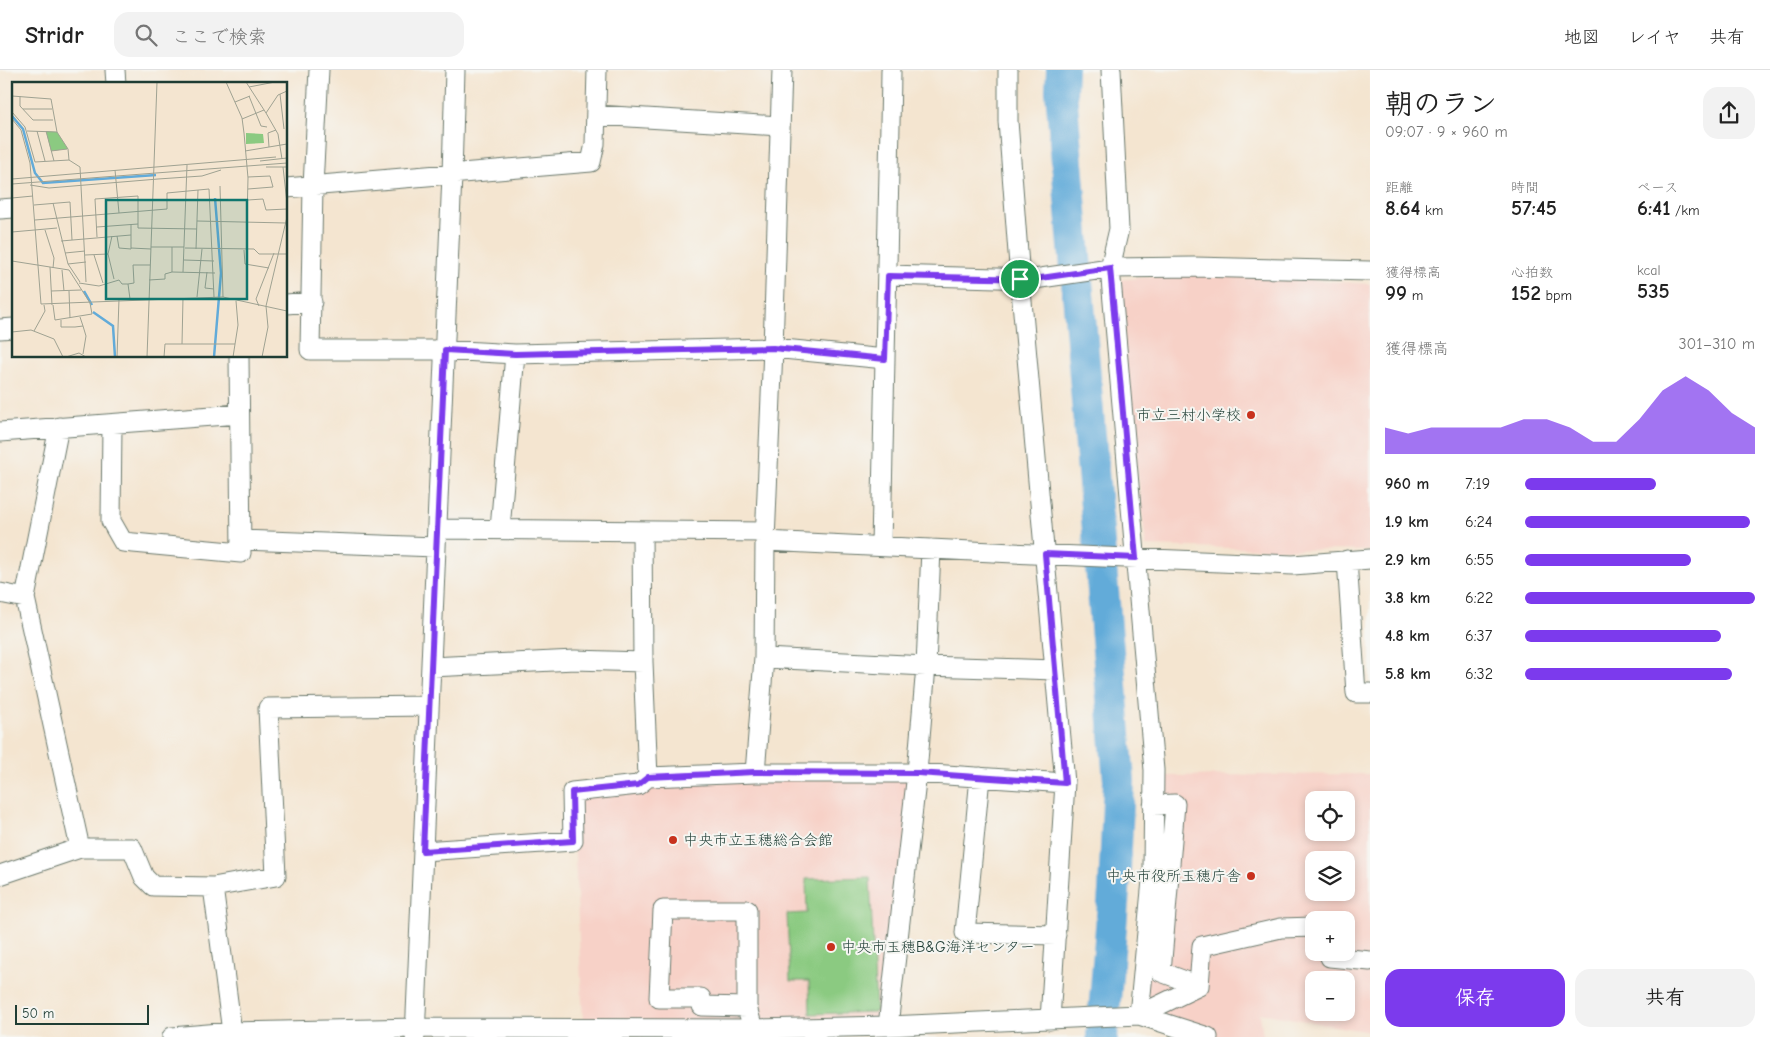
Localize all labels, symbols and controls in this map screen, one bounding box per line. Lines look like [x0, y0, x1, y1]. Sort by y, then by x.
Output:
search box [114, 12, 464, 57]
text: Stridr [25, 21, 84, 49]
icon: search [132, 21, 160, 49]
text: ここで検索 [172, 26, 267, 48]
text: 地図 [1564, 27, 1600, 48]
text: レイヤ [1628, 27, 1681, 48]
text: 共有 [1709, 27, 1745, 48]
inset map [12, 82, 288, 358]
button: share [1703, 87, 1755, 139]
text: 朝のラン [1385, 88, 1497, 120]
text: 09:07 · 9 × 960 m [1385, 123, 1508, 141]
text: 距離 [1385, 179, 1413, 196]
text: 時間 [1511, 179, 1539, 196]
text: ペース [1637, 179, 1678, 196]
text: 8.64 [1385, 196, 1420, 220]
text: 57:45 [1511, 196, 1557, 220]
text: 6:41 [1637, 196, 1670, 220]
text: km [1420, 202, 1443, 219]
text: /km [1670, 202, 1700, 219]
pin [999, 258, 1041, 300]
text: kcal [1637, 262, 1661, 279]
text: 獲得標高 [1385, 264, 1441, 281]
text: 心拍数 [1511, 264, 1553, 281]
icon: arrive [1006, 265, 1034, 293]
text: 535 [1637, 279, 1670, 303]
text: 99 [1385, 281, 1407, 305]
text: 152 [1511, 281, 1541, 305]
text: m [1407, 287, 1423, 304]
text: bpm [1541, 287, 1572, 304]
text: 301–310 m [1678, 335, 1755, 353]
text: 獲得標高 [1385, 340, 1449, 358]
place label: 市立三村小学校 [1136, 406, 1241, 424]
marker: 市立三村小学校 [1245, 409, 1257, 421]
text: 960 m [1385, 475, 1429, 493]
text: 7:19 [1465, 475, 1490, 493]
text: 1.9 km [1385, 513, 1429, 531]
text: 6:24 [1465, 513, 1493, 531]
text: 2.9 km [1385, 551, 1430, 569]
text: 6:55 [1465, 551, 1494, 569]
text: 3.8 km [1385, 589, 1430, 607]
text: 6:22 [1465, 589, 1493, 607]
text: 4.8 km [1385, 627, 1430, 645]
text: 6:37 [1465, 627, 1492, 645]
text: 5.8 km [1385, 665, 1431, 683]
text: 6:32 [1465, 665, 1493, 683]
map controls [1305, 791, 1355, 1021]
button: locate [1305, 791, 1355, 841]
place label: 中央市立玉穂総合会館 [683, 831, 833, 849]
marker: 中央市立玉穂総合会館 [667, 834, 679, 846]
button: layers [1305, 851, 1355, 901]
place label: 中央市役所玉穂庁舎 [1106, 867, 1241, 885]
marker: 中央市役所玉穂庁舎 [1245, 870, 1257, 882]
button: + [1305, 911, 1355, 961]
place label: 中央市玉穂B&G海洋センター [841, 938, 1035, 956]
marker: 中央市玉穂B&G海洋センター [825, 941, 837, 953]
button: 保存 [1385, 969, 1565, 1027]
button: 共有 [1575, 969, 1755, 1027]
button: − [1305, 971, 1355, 1021]
scale bar [15, 1002, 149, 1025]
text: 50 m [22, 1005, 54, 1022]

